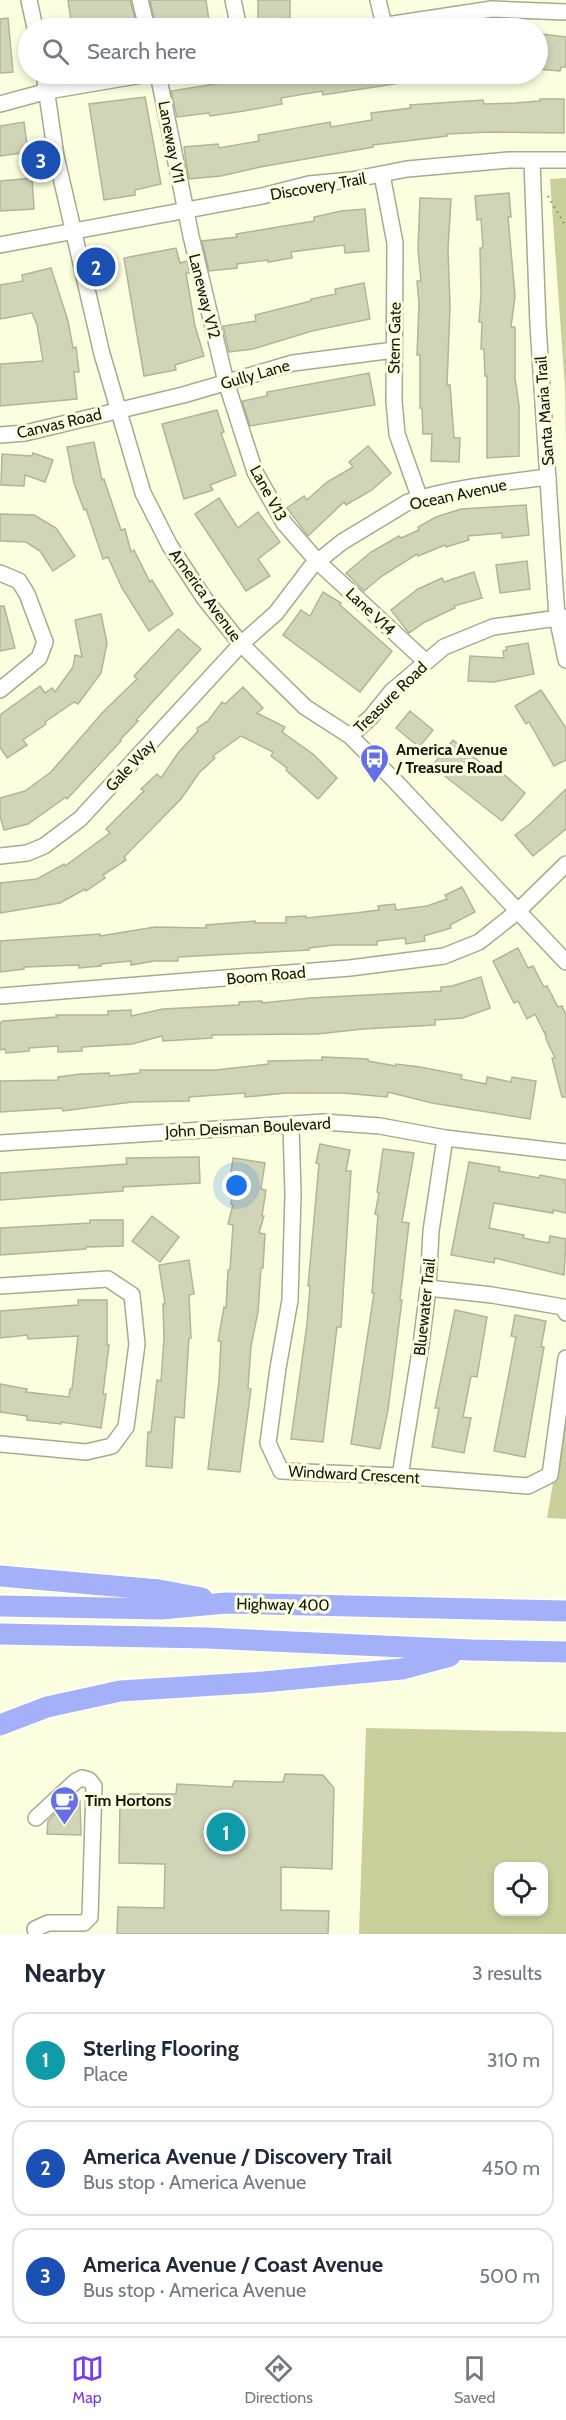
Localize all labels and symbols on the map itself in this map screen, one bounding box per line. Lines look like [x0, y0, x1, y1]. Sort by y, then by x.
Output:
street label: Laneway V11 [154, 99, 189, 185]
pin: 3 [22, 138, 60, 182]
street label: Discovery Trail [269, 169, 368, 204]
pin: 2 [76, 244, 116, 290]
street label: Laneway V12 [185, 252, 224, 341]
street label: Stern Gate [384, 302, 405, 374]
street label: Santa Maria Trail [531, 355, 558, 466]
street label: Gully Lane [218, 356, 292, 393]
street label: Canvas Road [15, 404, 103, 442]
street label: Lane V13 [246, 462, 291, 524]
street label: Ocean Avenue [408, 475, 508, 514]
street label: America Avenue [166, 545, 246, 645]
street label: Lane V14 [342, 584, 399, 639]
street label: Treasure Road [350, 658, 431, 737]
street label: Gale Way [102, 736, 159, 795]
place label: America Avenue / Treasure Road [395, 740, 507, 777]
bus stop icon: America Avenue / Treasure Road [359, 742, 391, 784]
street label: Boom Road [226, 963, 306, 988]
street label: John Deisman Boulevard [164, 1114, 331, 1141]
your location [222, 1171, 251, 1200]
street label: Bluewater Trail [410, 1257, 439, 1357]
street label: Windward Crescent [288, 1462, 421, 1487]
street label: Highway 400 [236, 1594, 330, 1615]
cafe icon: Tim Hortons [48, 1784, 80, 1826]
place label: Tim Hortons [85, 1791, 171, 1810]
pin: 1 [206, 1810, 246, 1854]

